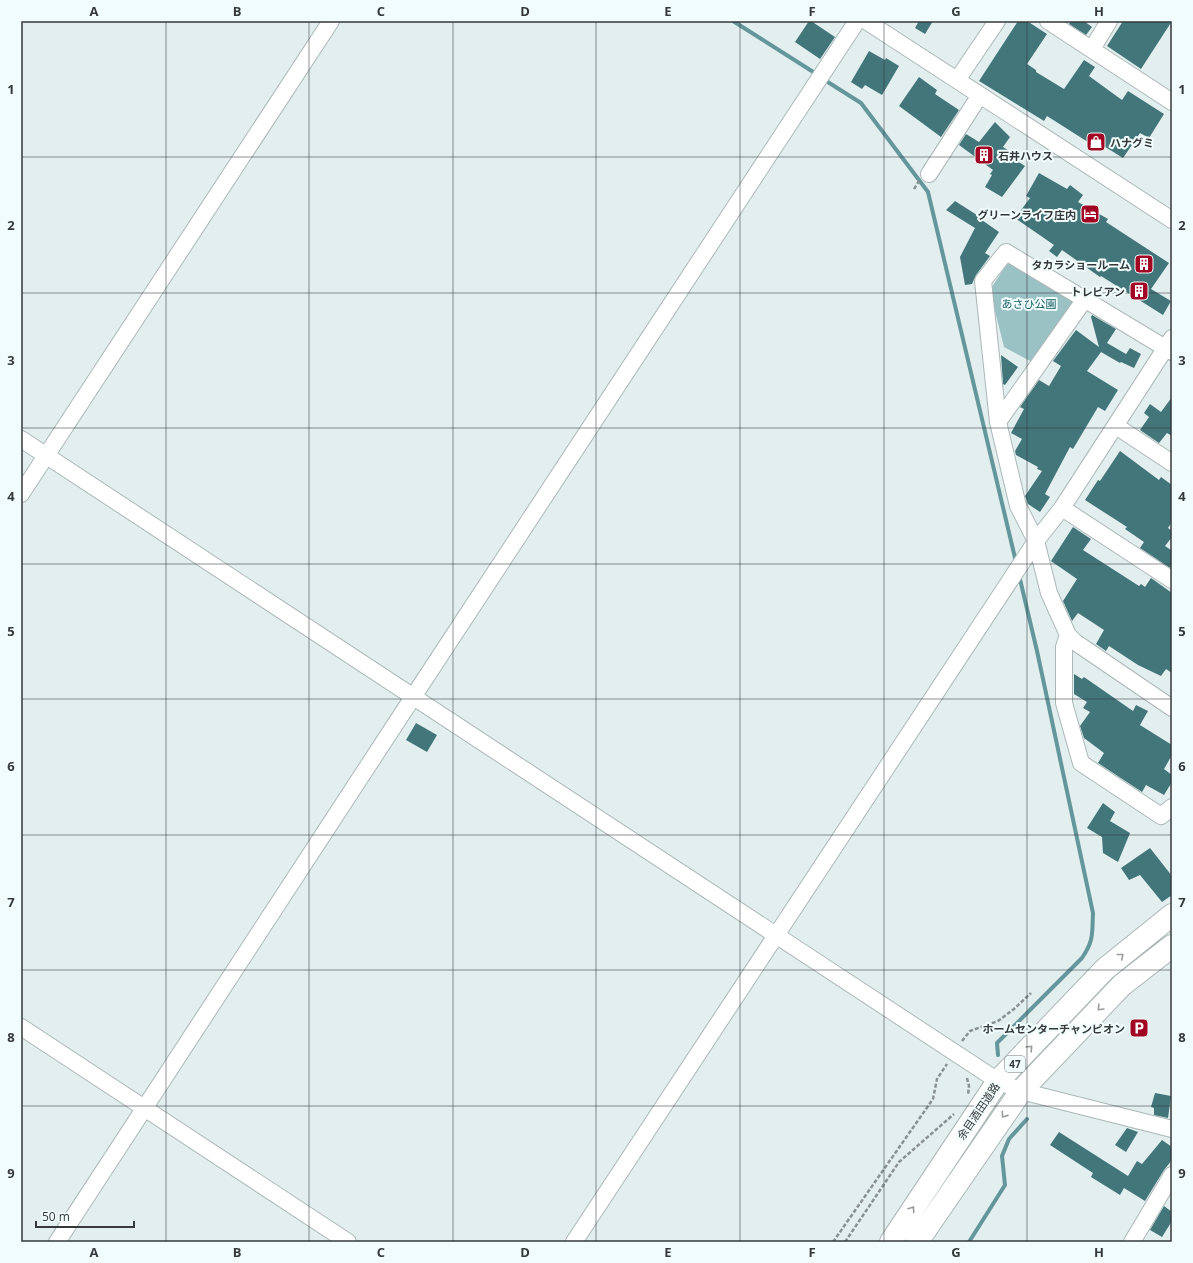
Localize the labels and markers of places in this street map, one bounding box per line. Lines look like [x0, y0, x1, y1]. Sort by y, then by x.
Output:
shop icon: ハナグミ [1085, 131, 1107, 153]
place label: ハナグミ [1110, 135, 1154, 150]
building icon: 石井ハウス [973, 144, 995, 166]
place label: 石井ハウス [998, 148, 1053, 163]
hotel icon: グリーンライフ庄内 [1079, 203, 1101, 225]
place label: グリーンライフ庄内 [978, 207, 1076, 222]
building icon: タカラショールーム [1133, 253, 1155, 275]
place label: タカラショールーム [1032, 257, 1130, 272]
building icon: トレビアン [1128, 280, 1150, 302]
place label: トレビアン [1070, 284, 1125, 299]
parking icon: ホームセンターチャンピオン [1128, 1017, 1150, 1039]
place label: ホームセンターチャンピオン [982, 1021, 1125, 1036]

